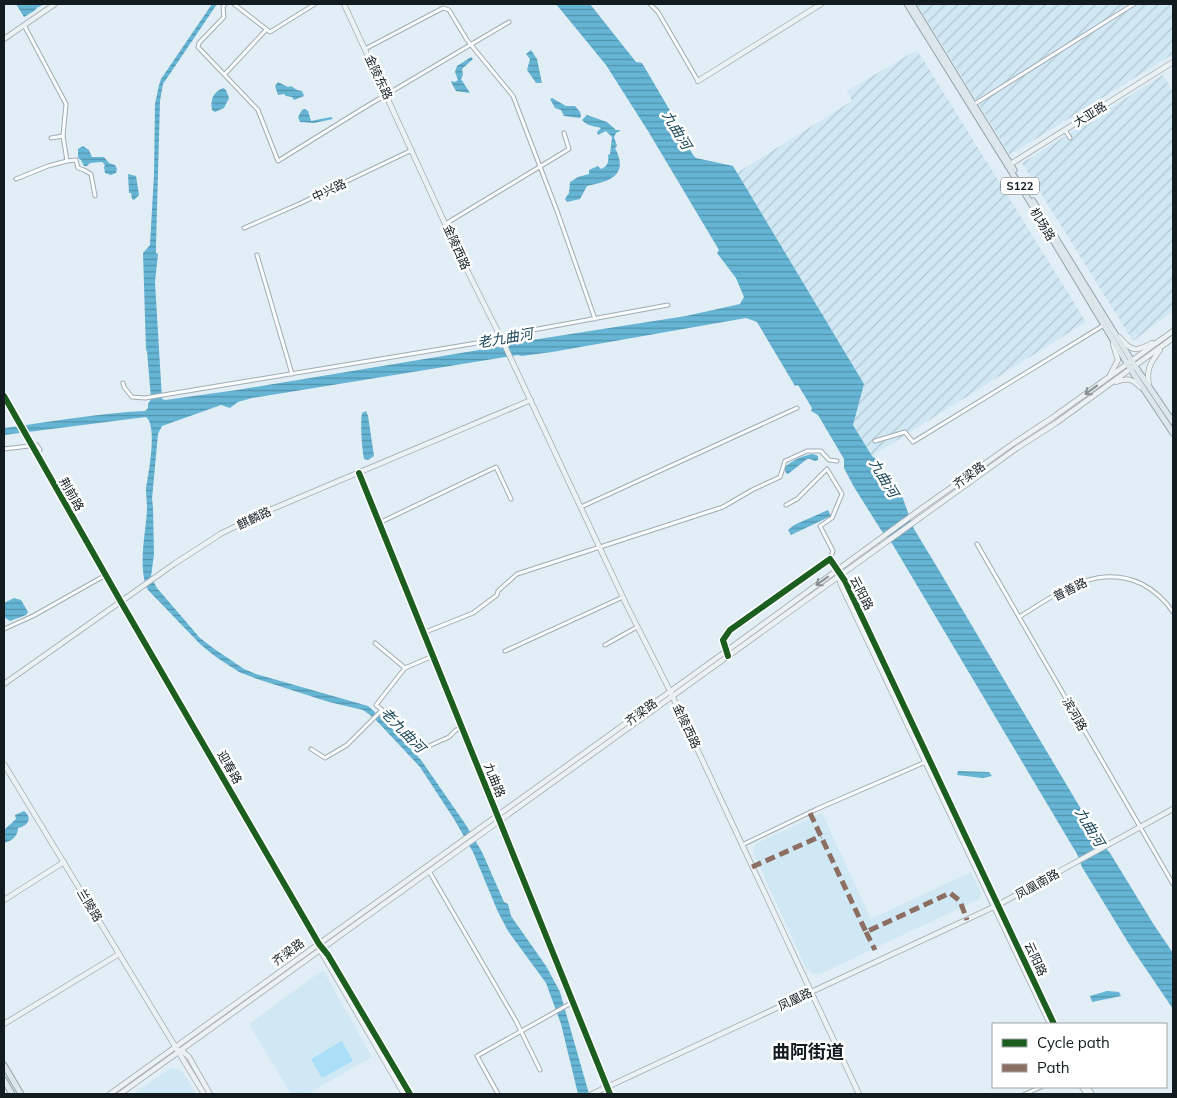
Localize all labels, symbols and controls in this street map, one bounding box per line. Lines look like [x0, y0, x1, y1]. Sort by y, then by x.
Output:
street label: 金陵东路 [362, 52, 396, 102]
street label: 大亚路 [1071, 98, 1109, 130]
water label: 九曲河 [658, 107, 697, 155]
street label: 中兴路 [310, 176, 348, 204]
road number: S122 [1001, 178, 1039, 195]
street label: 机场路 [1027, 205, 1059, 243]
street label: 金陵西路 [440, 222, 474, 272]
water label: 老九曲河 [476, 324, 537, 352]
one-way arrow [1085, 385, 1098, 396]
water label: 九曲河 [865, 455, 904, 503]
street label: 齐梁路 [950, 458, 988, 492]
street label: 荆前路 [57, 475, 87, 513]
street label: 麒麟路 [235, 504, 273, 532]
street label: 云阳路 [847, 574, 877, 612]
street label: 普善路 [1051, 574, 1089, 604]
one-way arrow [816, 576, 829, 587]
street label: 齐梁路 [622, 695, 660, 729]
street label: 滨河路 [1060, 695, 1090, 733]
street label: 金陵西路 [670, 701, 704, 751]
water label: 老九曲河 [377, 704, 431, 759]
street label: 迎春路 [215, 748, 245, 786]
street label: 九曲路 [481, 760, 509, 800]
water label: 九曲河 [1071, 804, 1110, 852]
street label: 凤凰南路 [1012, 866, 1062, 902]
street label: 兰陵路 [74, 886, 106, 924]
street label: 齐梁路 [269, 935, 307, 969]
street label: 云阳路 [1022, 940, 1050, 978]
street label: 凤凰路 [776, 985, 814, 1013]
legend [992, 1023, 1167, 1088]
text: Cycle path [1037, 1033, 1110, 1052]
district label: 曲阿街道 [772, 1040, 844, 1063]
text: Path [1037, 1058, 1069, 1077]

